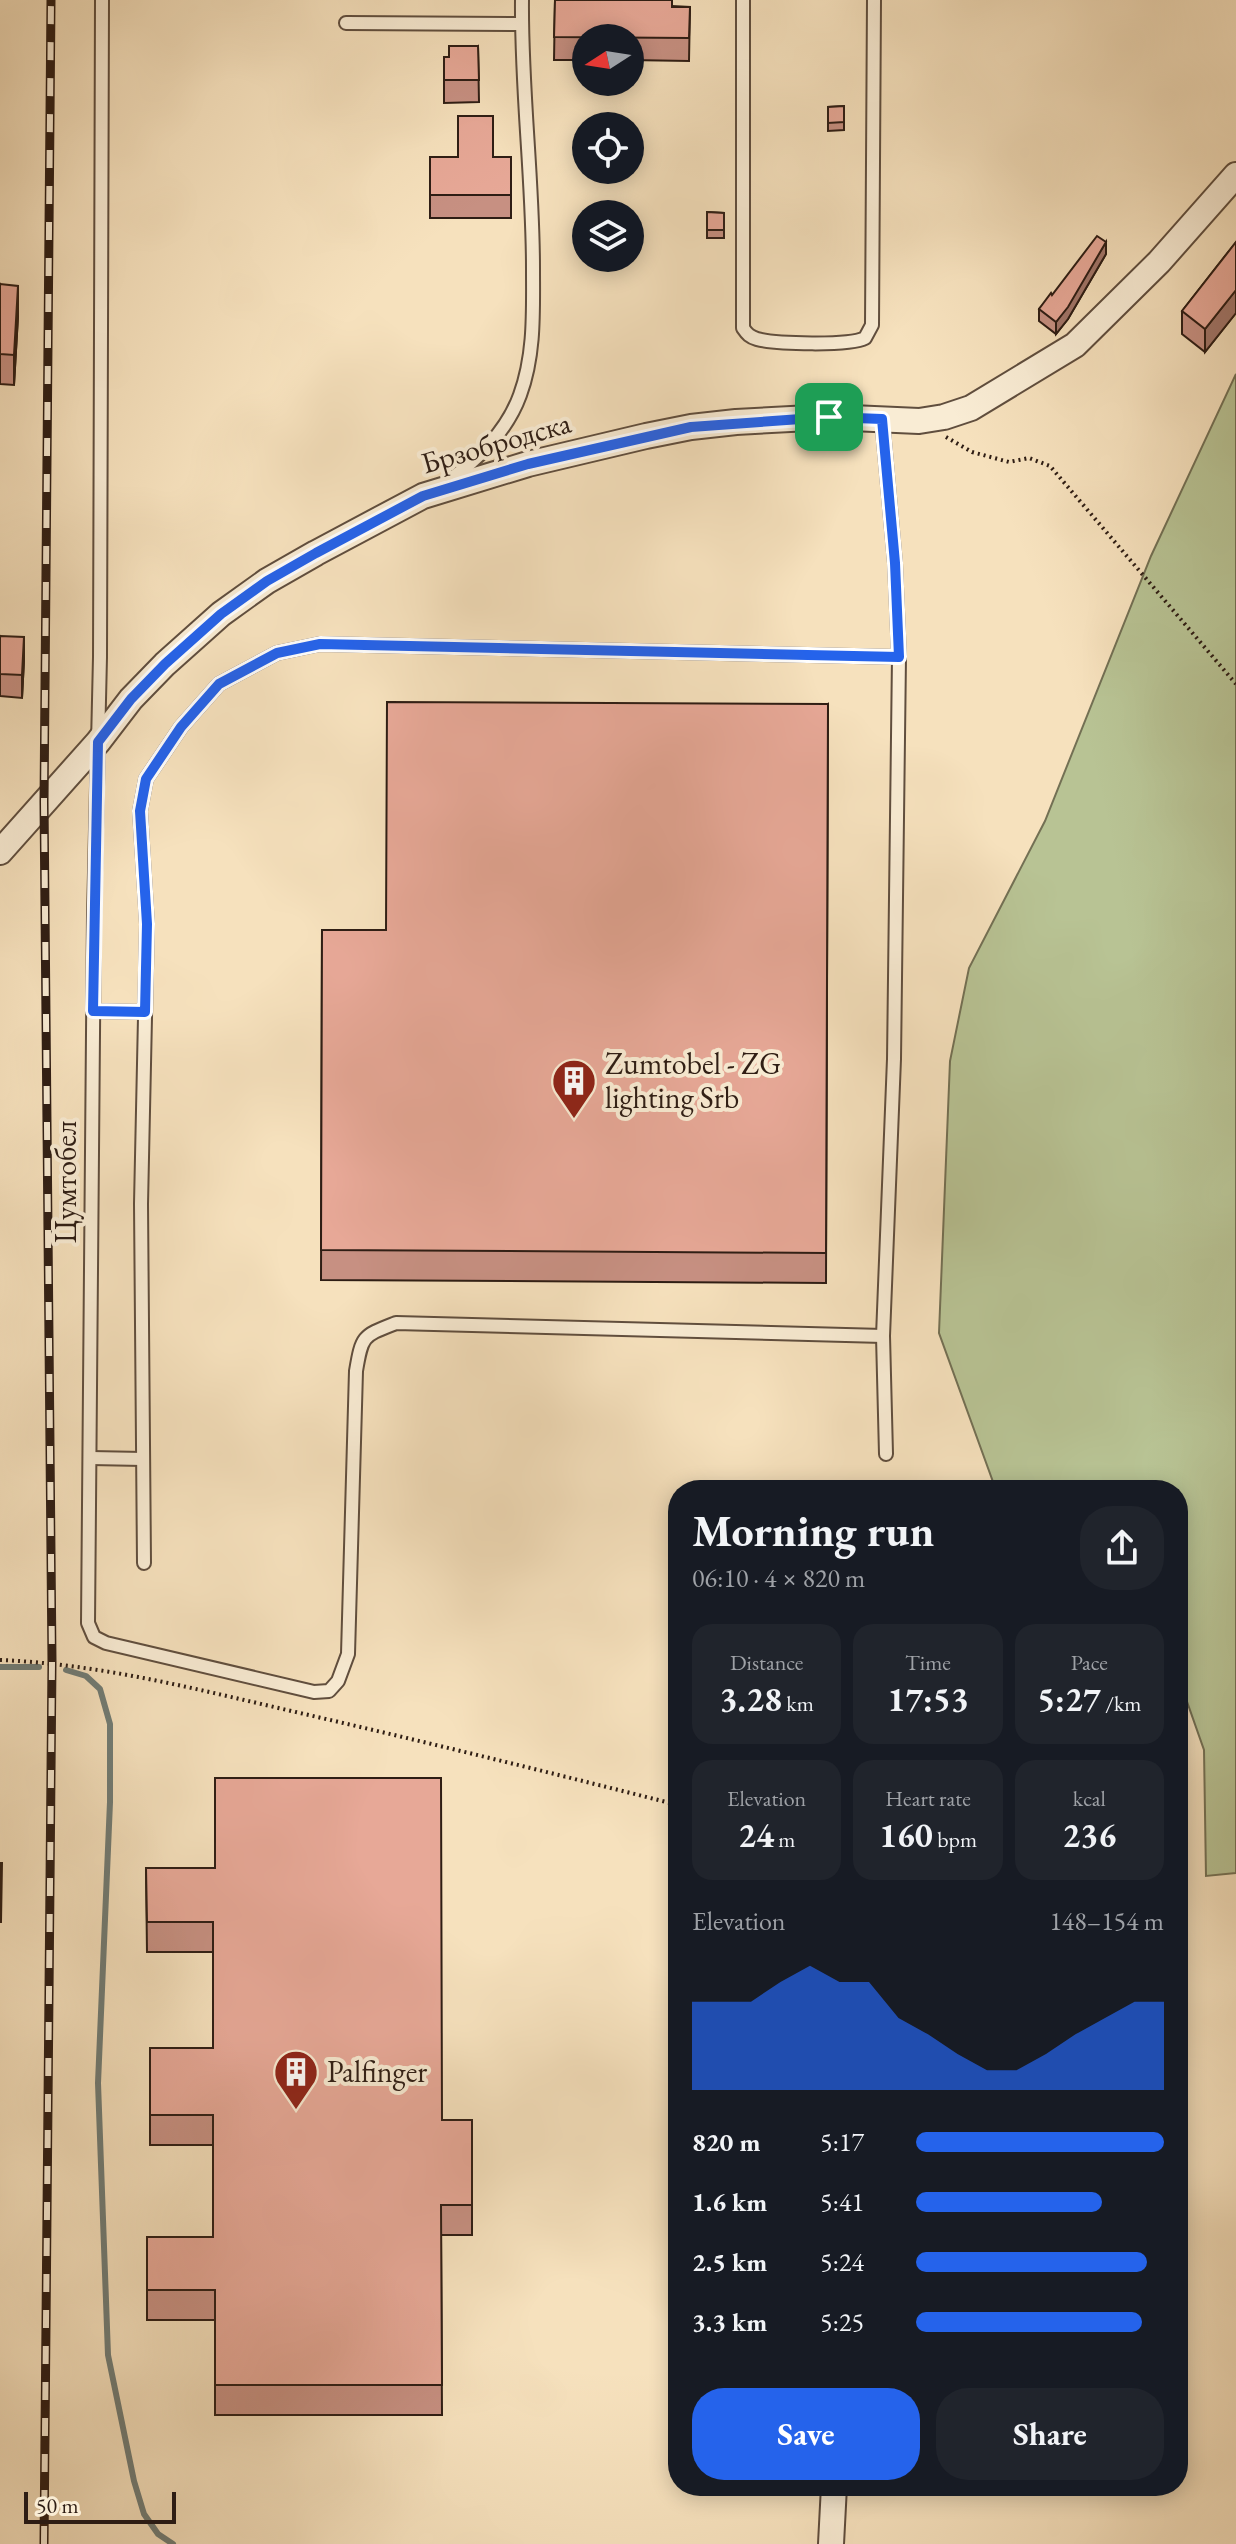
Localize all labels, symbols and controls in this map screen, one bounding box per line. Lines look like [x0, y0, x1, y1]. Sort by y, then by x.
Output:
north arrow [572, 24, 644, 96]
map controls [572, 24, 644, 272]
button: locate [572, 112, 644, 184]
button: layers [572, 200, 644, 272]
pin [795, 383, 863, 451]
icon: arrive [807, 395, 851, 439]
street label: Брзобродска [416, 403, 575, 483]
place label: Zumtobel - ZG lighting Srb [605, 1044, 781, 1117]
building icon: Zumtobel - ZG lighting Srb [550, 1057, 598, 1120]
street label: Цумтобел [46, 1121, 85, 1243]
text: Morning run [692, 1502, 934, 1559]
button: share [1080, 1506, 1164, 1590]
text: 06:10 · 4 × 820 m [692, 1561, 865, 1595]
text: Distance [730, 1648, 803, 1677]
text: Time [905, 1648, 951, 1677]
text: Pace [1071, 1648, 1108, 1677]
text: 3.28 [720, 1677, 782, 1721]
text: 17:53 [887, 1677, 969, 1721]
text: 5:27 [1037, 1677, 1101, 1721]
text: km [782, 1689, 814, 1718]
text: /km [1101, 1689, 1141, 1718]
text: Elevation [727, 1784, 806, 1813]
text: Heart rate [885, 1784, 971, 1813]
text: kcal [1073, 1784, 1106, 1813]
text: 24 [738, 1813, 774, 1857]
text: 160 [879, 1813, 933, 1857]
text: 236 [1062, 1813, 1116, 1857]
text: m [774, 1825, 795, 1854]
text: bpm [933, 1825, 977, 1854]
text: Elevation [692, 1904, 786, 1938]
text: 148–154 m [1049, 1904, 1164, 1938]
building icon: Palfinger [272, 2048, 320, 2111]
place label: Palfinger [327, 2052, 427, 2091]
text: 820 m [692, 2125, 760, 2159]
text: 5:17 [820, 2125, 864, 2159]
text: 1.6 km [692, 2185, 767, 2219]
text: 5:41 [820, 2185, 864, 2219]
text: 2.5 km [692, 2245, 767, 2279]
text: 5:24 [820, 2245, 864, 2279]
text: 3.3 km [692, 2305, 767, 2339]
text: 5:25 [820, 2305, 864, 2339]
button: Save [692, 2388, 920, 2480]
button: Share [936, 2388, 1164, 2480]
scale bar [24, 2488, 176, 2524]
text: 50 m [36, 2491, 79, 2520]

